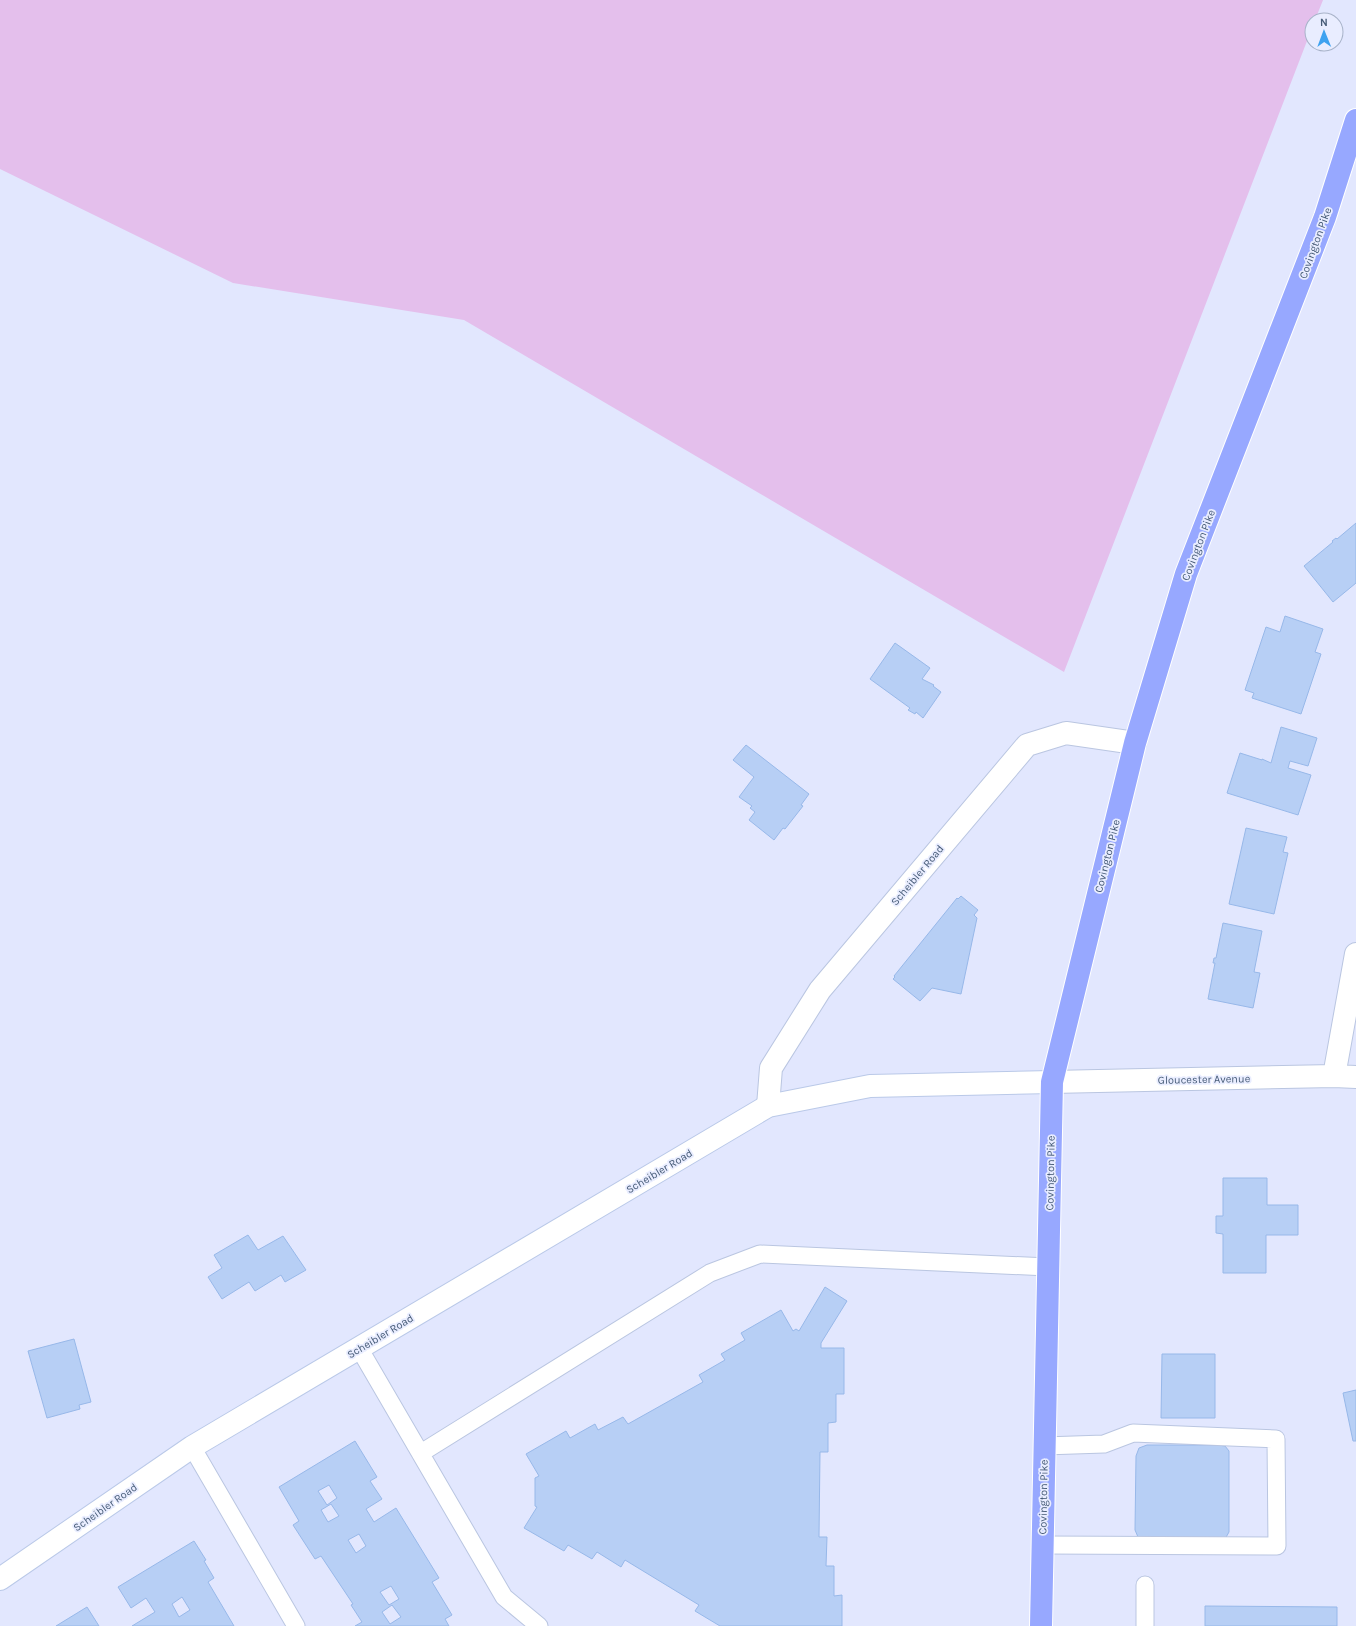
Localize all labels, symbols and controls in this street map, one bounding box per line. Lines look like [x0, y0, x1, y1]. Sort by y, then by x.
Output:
north arrow [1304, 12, 1344, 52]
text: N [1320, 16, 1328, 29]
street label: Covington Pike [1297, 205, 1335, 281]
street label: Covington Pike [1179, 508, 1218, 583]
street label: Covington Pike [1092, 818, 1123, 894]
street label: Scheibler Road [888, 842, 946, 908]
street label: Gloucester Avenue [1158, 1072, 1251, 1087]
street label: Covington Pike [1043, 1135, 1058, 1211]
street label: Scheibler Road [624, 1147, 695, 1196]
street label: Scheibler Road [345, 1312, 416, 1361]
street label: Covington Pike [1036, 1459, 1051, 1535]
street label: Scheibler Road [71, 1481, 140, 1534]

